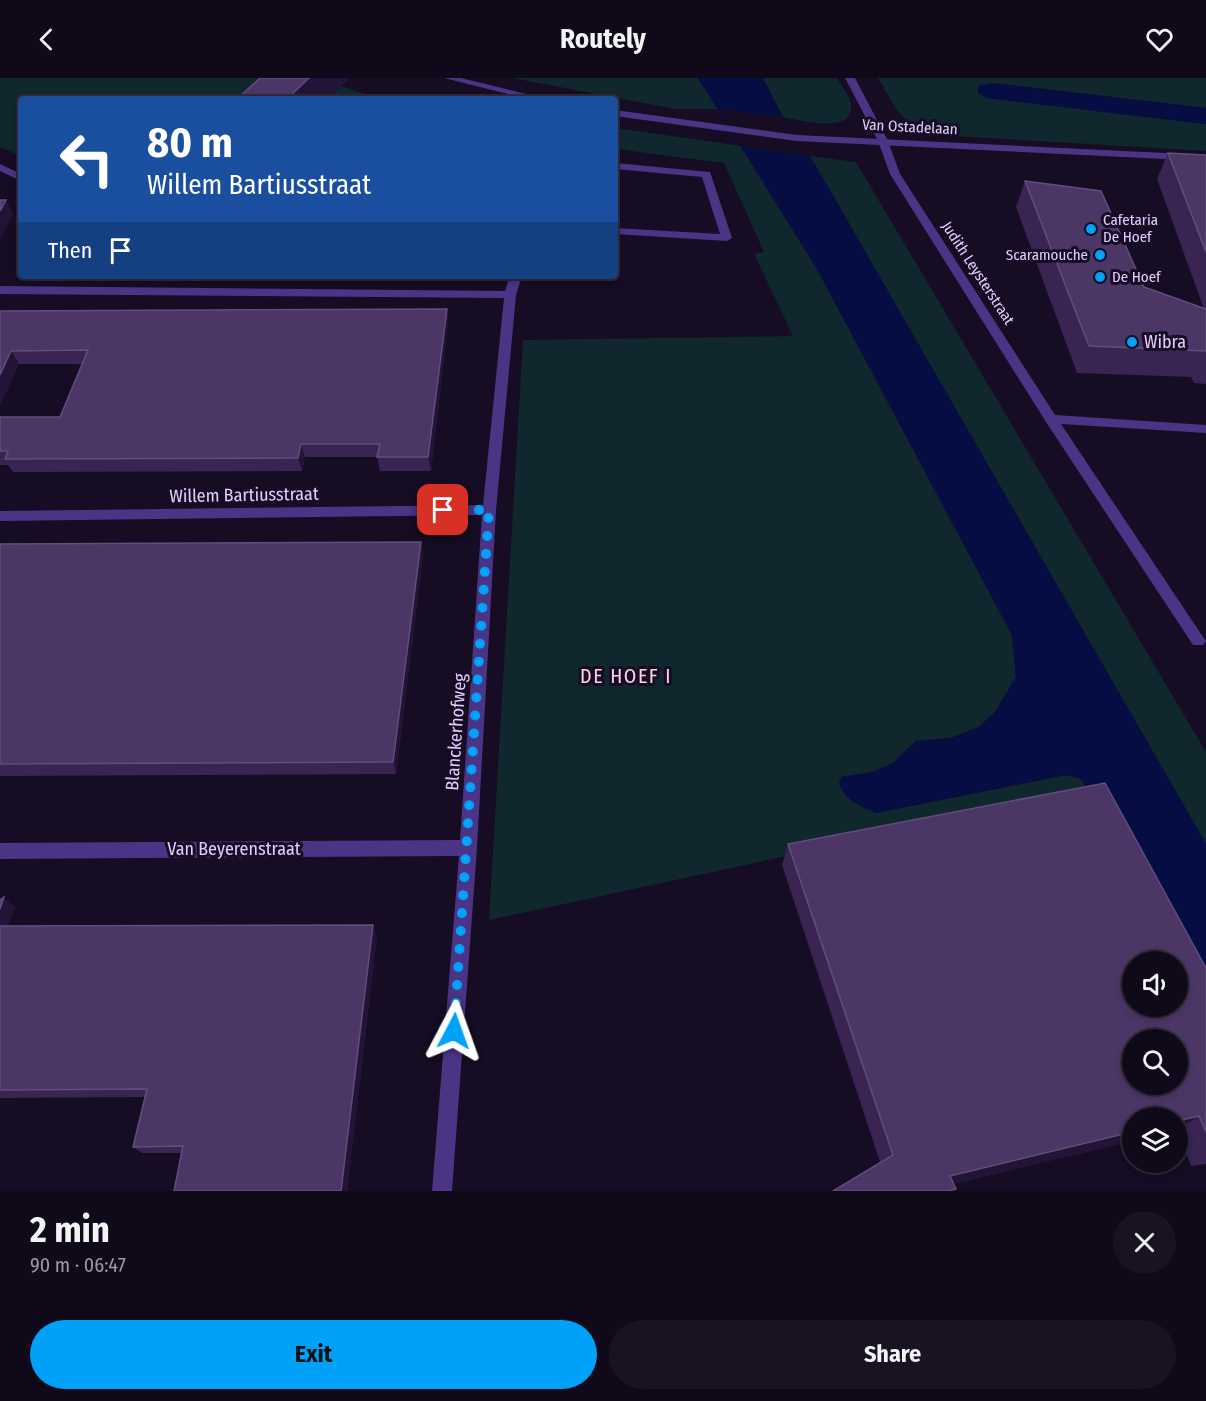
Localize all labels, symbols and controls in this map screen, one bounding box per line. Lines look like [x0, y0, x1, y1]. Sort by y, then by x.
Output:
icon: back [30, 23, 63, 56]
text: Routely [560, 23, 646, 55]
icon: heart [1143, 23, 1176, 56]
street label: Van Ostadelaan [862, 116, 958, 138]
text: 80 m [147, 118, 233, 168]
icon: left [48, 120, 126, 198]
text: Willem Bartiusstraat [147, 169, 371, 201]
place label: Cafetaria De Hoef [1103, 211, 1158, 246]
street label: Judith Leysterstraat [938, 218, 1018, 328]
marker: Cafetaria De Hoef [1084, 222, 1098, 236]
icon: arrive [104, 234, 137, 267]
text: Then [48, 237, 92, 264]
place label: Scaramouche [1006, 246, 1088, 264]
marker: Scaramouche [1093, 248, 1107, 262]
place label: De Hoef [1112, 268, 1162, 286]
marker: De Hoef [1093, 270, 1107, 284]
place label: Wibra [1144, 331, 1186, 353]
marker: Wibra [1125, 335, 1139, 349]
street label: Willem Bartiusstraat [169, 483, 319, 507]
pin [417, 484, 468, 535]
icon: arrive [426, 493, 459, 526]
district label: DE HOEF I [580, 664, 672, 688]
street label: Blanckerhofweg [441, 672, 471, 791]
street label: Van Beyerenstraat [167, 838, 301, 860]
map controls [1122, 951, 1188, 1173]
button: sound [1122, 951, 1188, 1017]
position arrow [422, 999, 486, 1063]
button: search [1122, 1029, 1188, 1095]
button: layers [1122, 1107, 1188, 1173]
text: 2 min [30, 1208, 110, 1252]
button: close [1113, 1211, 1176, 1274]
text: 90 m · 06:47 [30, 1253, 126, 1277]
button: Exit [30, 1320, 597, 1389]
button: Share [609, 1320, 1176, 1389]

